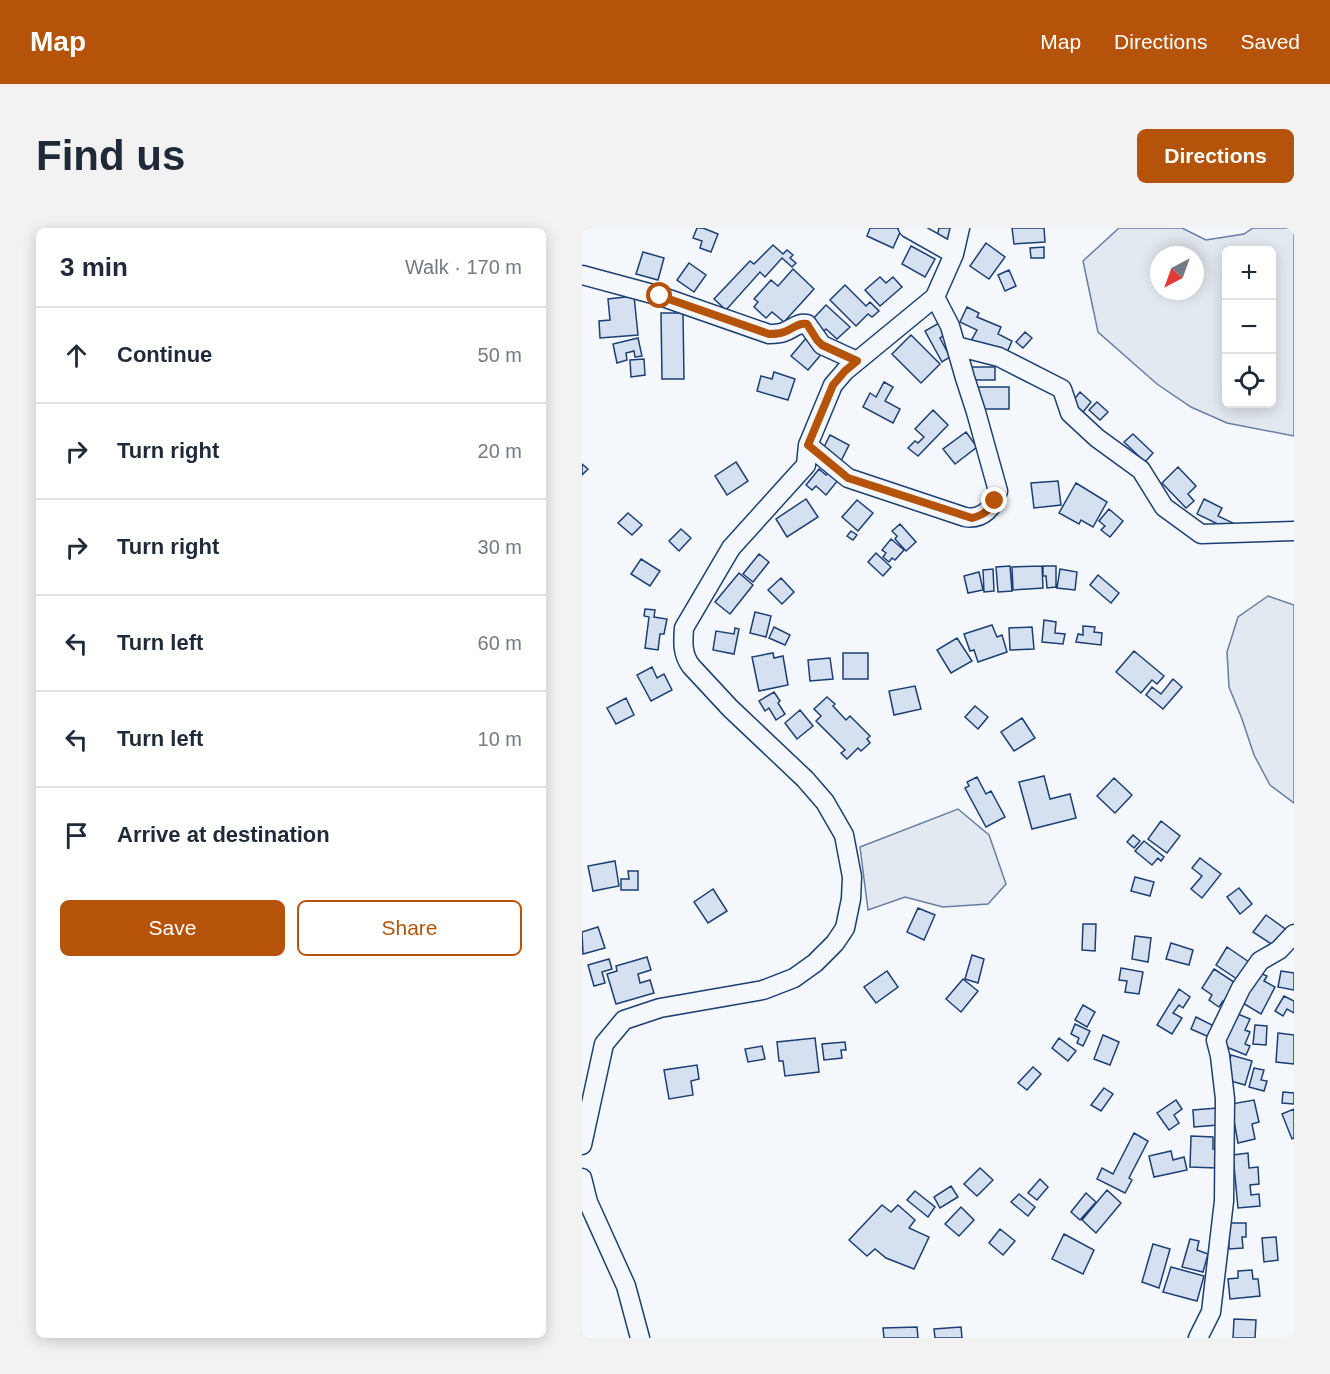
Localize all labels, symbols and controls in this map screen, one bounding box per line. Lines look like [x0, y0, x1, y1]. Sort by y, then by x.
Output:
text: Map [30, 26, 86, 57]
text: Map [1040, 30, 1081, 53]
text: Directions [1114, 30, 1207, 53]
text: Saved [1240, 30, 1300, 53]
button: Directions [1137, 129, 1294, 183]
text: Find us [36, 132, 185, 179]
north arrow [1150, 246, 1204, 300]
map controls [1222, 246, 1276, 408]
button: + [1222, 246, 1276, 300]
text: 3 min [60, 252, 128, 282]
text: Walk · 170 m [405, 256, 522, 278]
route start [646, 282, 672, 308]
button: − [1222, 300, 1276, 354]
icon: ahead [60, 339, 93, 372]
text: Continue [117, 342, 212, 367]
text: 50 m [478, 344, 522, 366]
button: locate [1222, 354, 1276, 408]
icon: right [60, 435, 93, 468]
text: Turn right [117, 438, 219, 463]
text: 20 m [478, 440, 522, 462]
route end [981, 487, 1007, 513]
icon: right [60, 531, 93, 564]
text: Turn right [117, 534, 219, 559]
text: 30 m [478, 536, 522, 558]
icon: left [60, 627, 93, 660]
text: Turn left [117, 630, 203, 655]
text: 60 m [478, 632, 522, 654]
icon: left [60, 723, 93, 756]
text: Turn left [117, 726, 203, 751]
text: 10 m [478, 728, 522, 750]
icon: arrive [60, 819, 93, 852]
text: Arrive at destination [117, 822, 330, 847]
button: Save [60, 900, 285, 956]
button: Share [297, 900, 522, 956]

